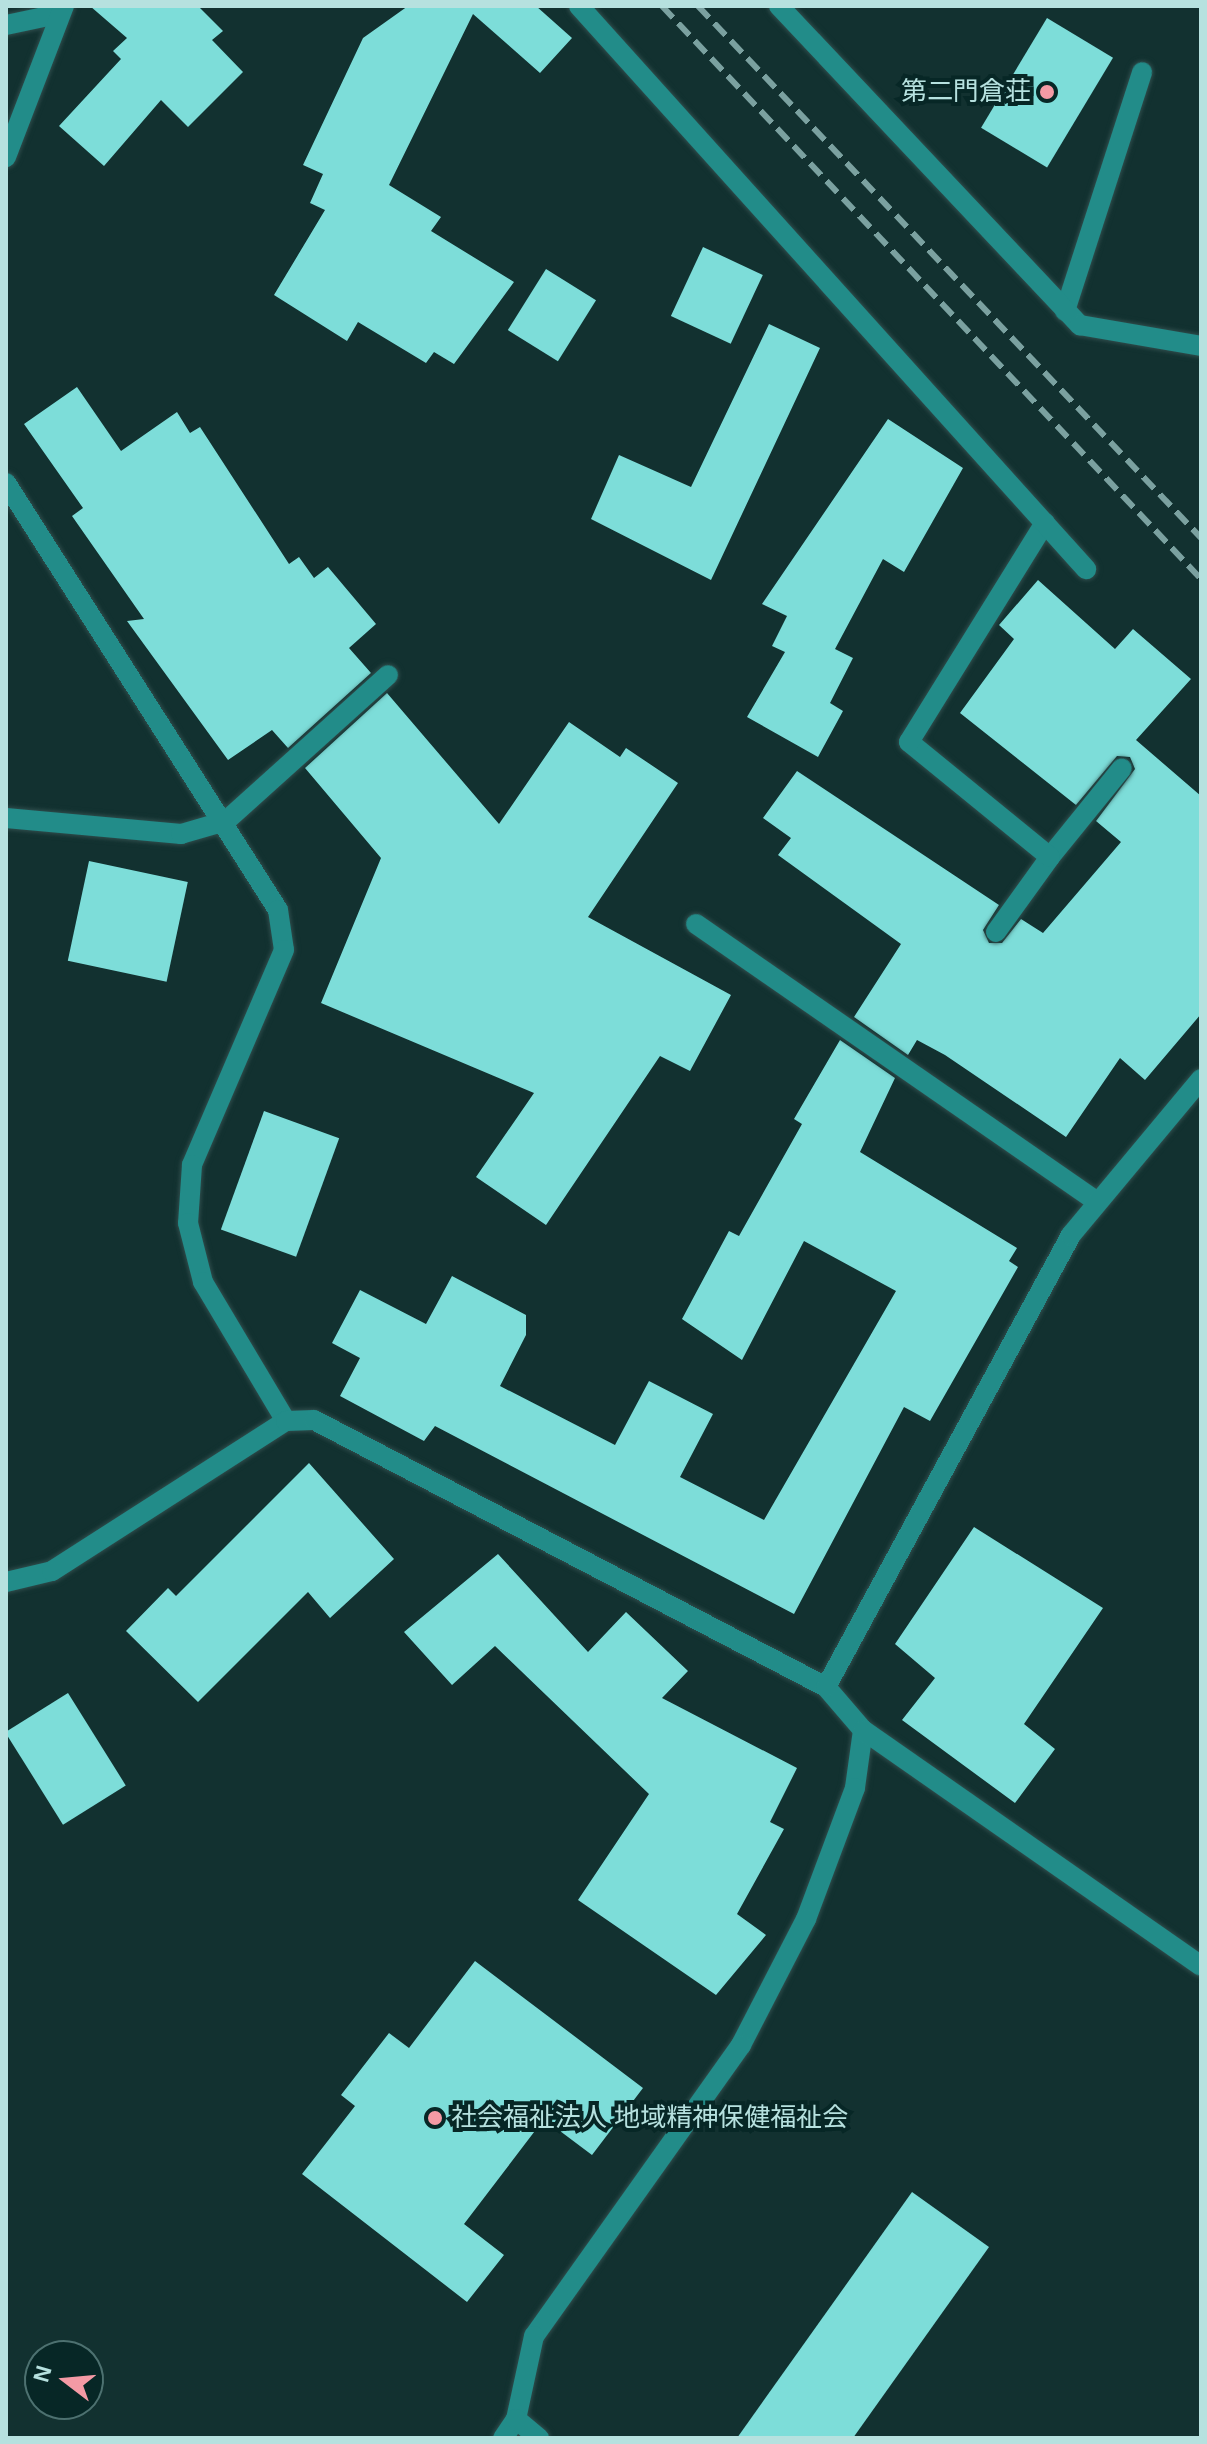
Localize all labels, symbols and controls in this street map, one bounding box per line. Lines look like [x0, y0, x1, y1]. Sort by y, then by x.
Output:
place label: 第二門倉荘 [901, 76, 1031, 108]
marker: 第二門倉荘 [1038, 83, 1056, 101]
place label: 社会福祉法人 地域精神保健福祉会 [451, 2102, 848, 2134]
marker: 社会福祉法人 地域精神保健福祉会 [426, 2109, 444, 2127]
north arrow [24, 2340, 104, 2420]
text: N [28, 2363, 57, 2385]

